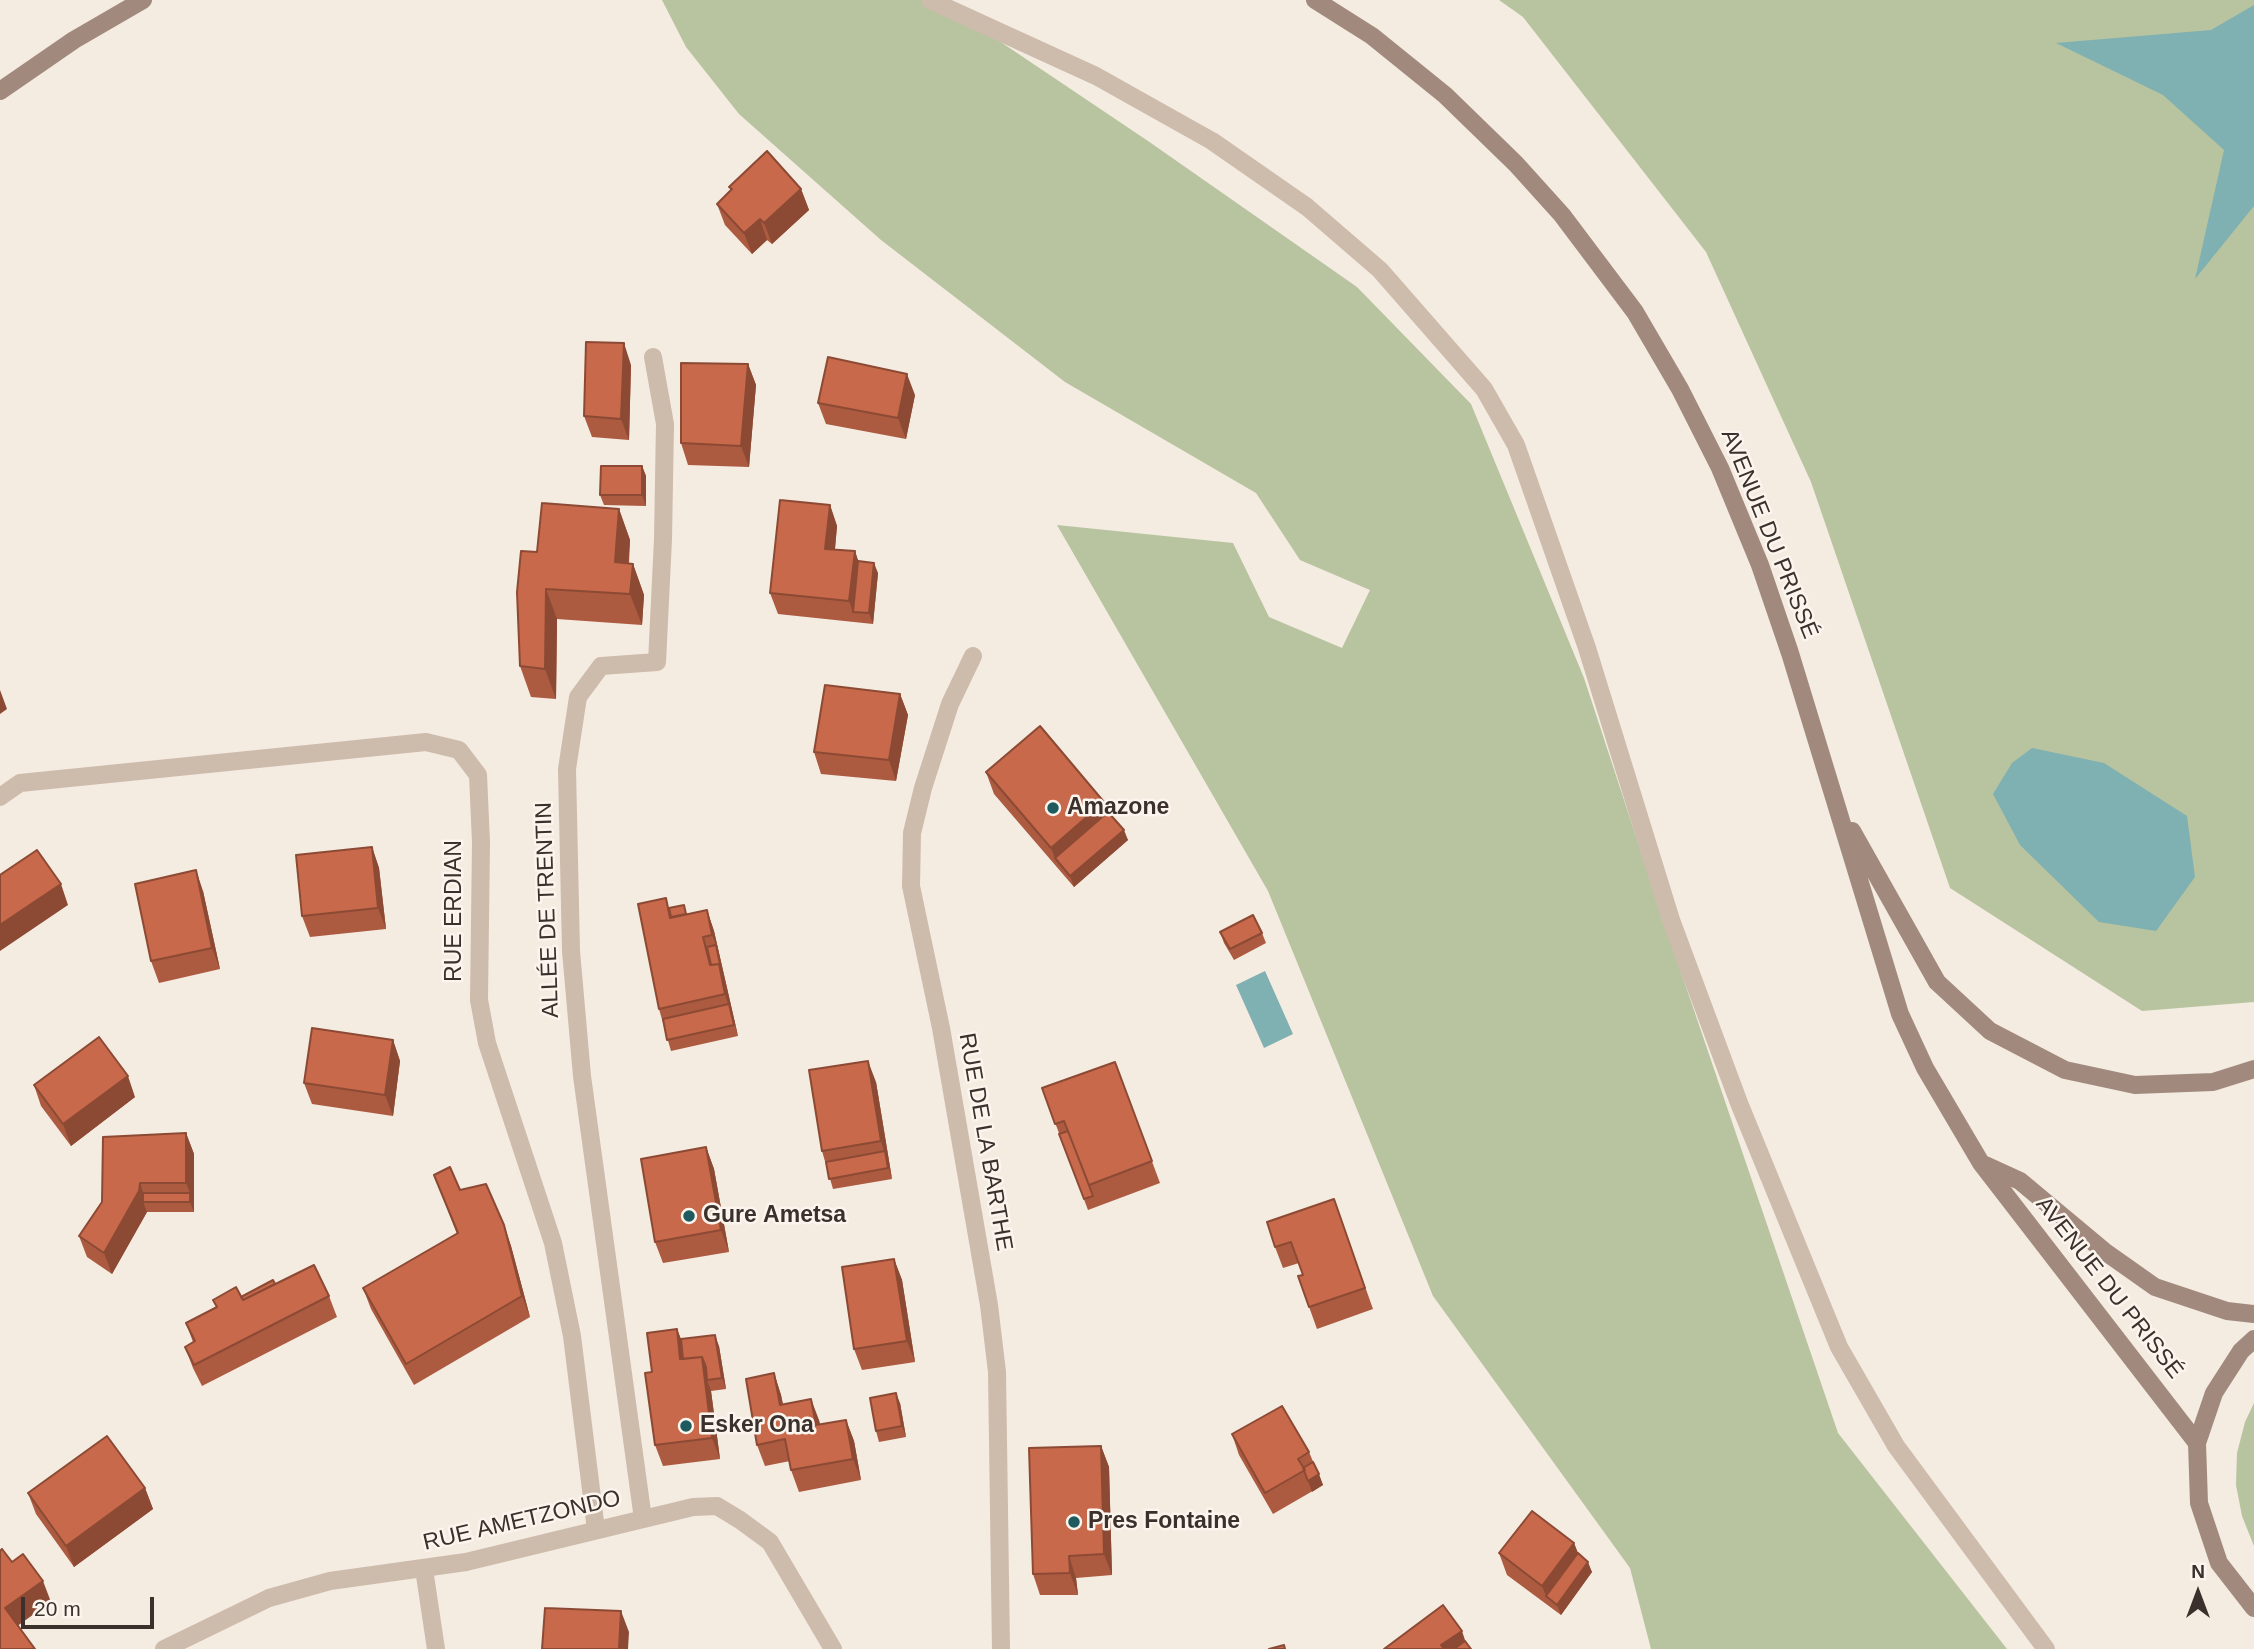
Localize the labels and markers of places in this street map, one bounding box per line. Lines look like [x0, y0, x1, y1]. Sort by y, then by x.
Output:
place label: Amazone [1067, 794, 1169, 822]
marker: Amazone [1045, 800, 1061, 816]
place label: Gure Ametsa [703, 1202, 846, 1230]
marker: Gure Ametsa [681, 1208, 697, 1224]
place label: Esker Ona [700, 1412, 814, 1440]
marker: Esker Ona [678, 1418, 694, 1434]
place label: Pres Fontaine [1088, 1508, 1240, 1536]
marker: Pres Fontaine [1066, 1514, 1082, 1530]

